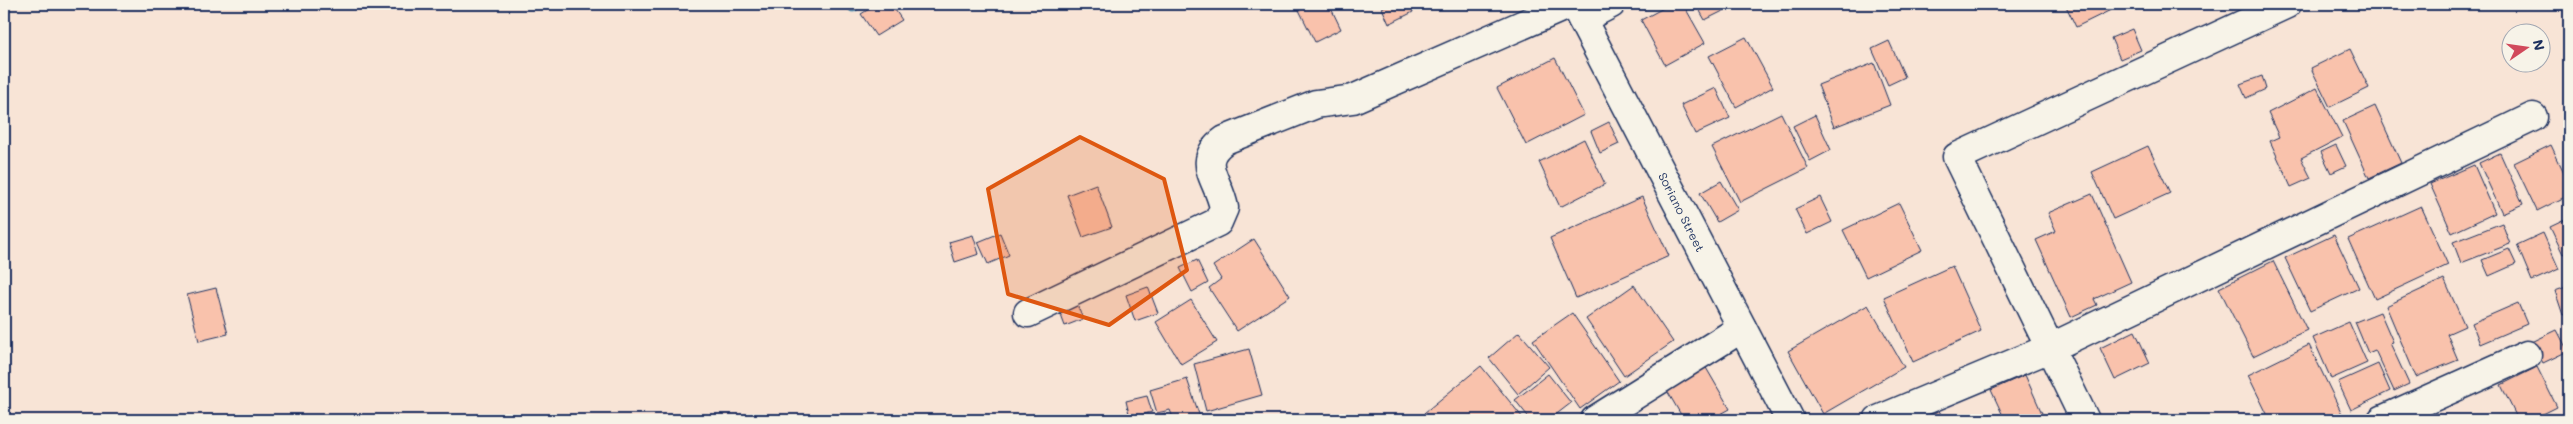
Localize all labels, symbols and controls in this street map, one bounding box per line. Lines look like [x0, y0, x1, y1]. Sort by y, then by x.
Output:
north arrow [2500, 22, 2550, 72]
text: N [2529, 38, 2550, 52]
street label: Soriano Street [1655, 170, 1709, 254]

